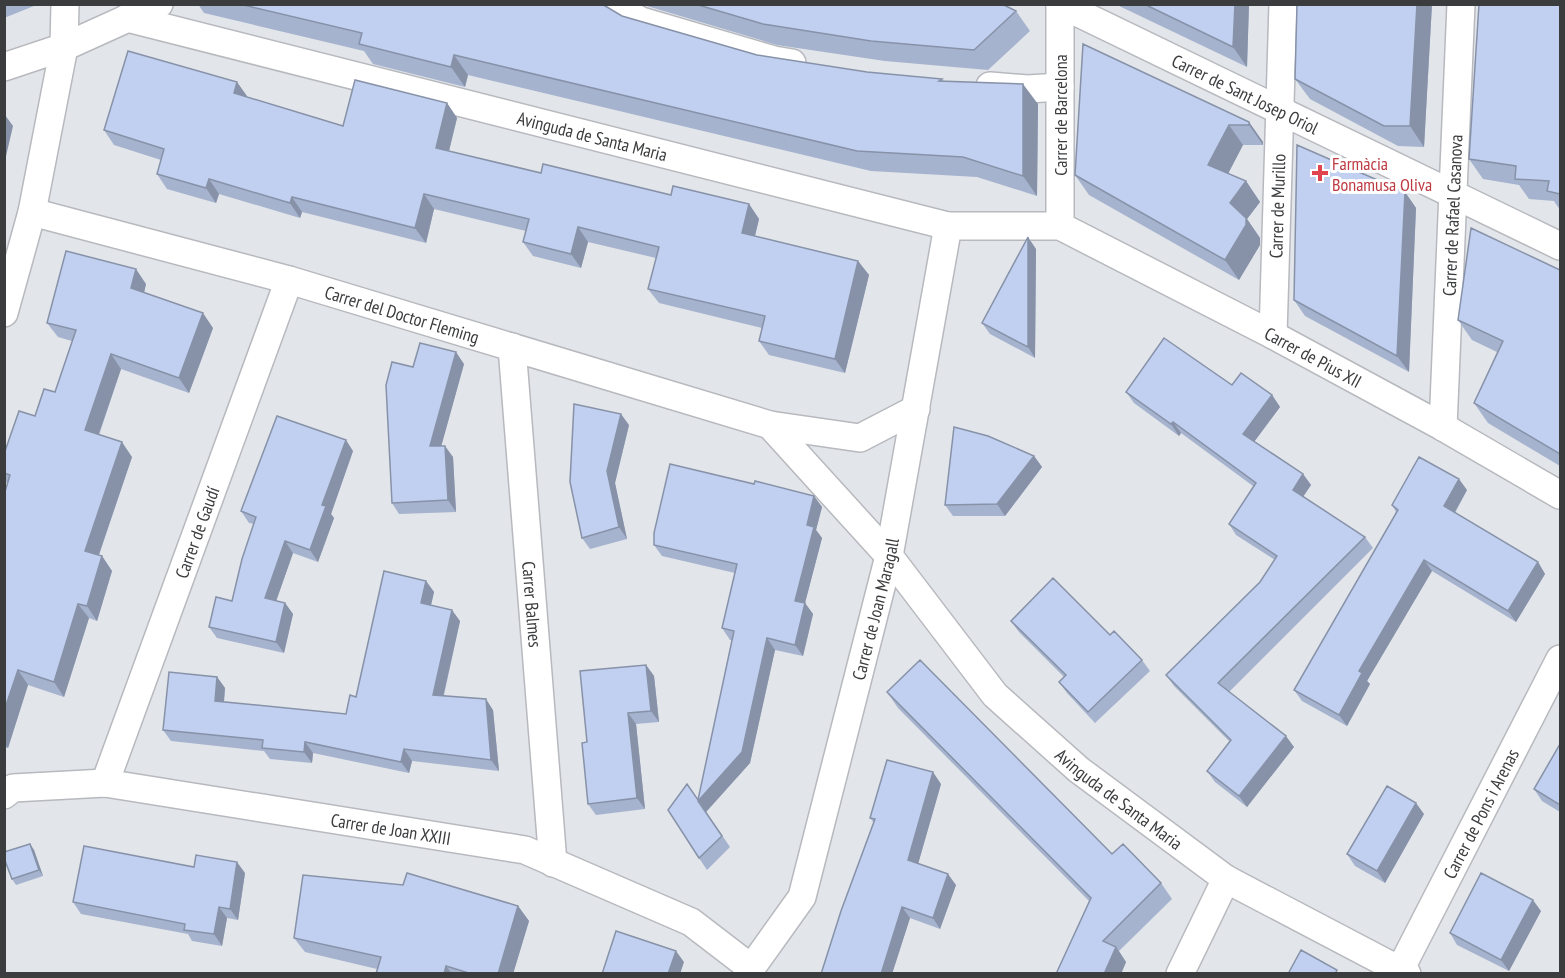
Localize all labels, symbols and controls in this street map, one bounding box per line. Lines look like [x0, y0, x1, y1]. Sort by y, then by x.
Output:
street label: Carrer de Sant Josep Oriol [1168, 49, 1323, 139]
street label: Carrer de Barcelona [1049, 54, 1072, 176]
street label: Avinguda de Santa Maria [515, 106, 670, 166]
street label: Carrer de Rafael Casanova [1437, 134, 1467, 296]
place label: Farmàcia Bonamusa Oliva [1332, 152, 1432, 196]
street label: Carrer de Murillo [1264, 153, 1290, 259]
marker: Farmàcia Bonamusa Oliva [1313, 166, 1327, 180]
street label: Carrer del Doctor Fleming [322, 280, 482, 348]
street label: Carrer de Pius XII [1261, 321, 1366, 392]
street label: Carrer de Gaudí [169, 483, 224, 581]
street label: Carrer de Joan Maragall [846, 535, 904, 682]
street label: Carrer Balmes [518, 560, 547, 648]
street label: Avinguda de Santa Maria [1051, 743, 1187, 854]
street label: Carrer de Pons i Arenas [1438, 745, 1523, 882]
street label: Carrer de Joan XXIII [329, 808, 452, 849]

